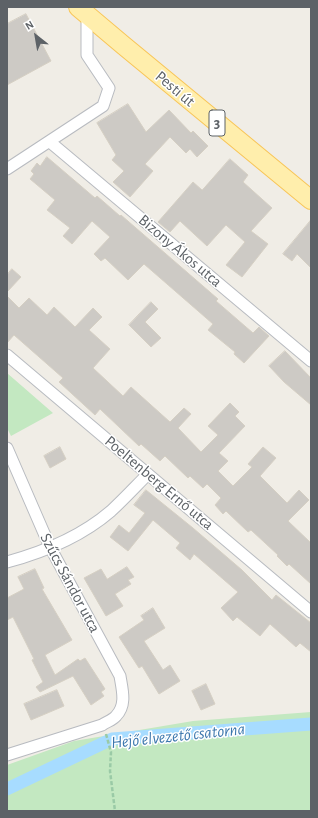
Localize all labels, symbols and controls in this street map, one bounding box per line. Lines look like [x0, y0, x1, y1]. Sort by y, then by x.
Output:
north arrow [16, 16, 56, 56]
text: N [23, 19, 36, 32]
street label: Pesti út [151, 67, 199, 111]
road number: 3 [209, 110, 225, 136]
street label: Bizony Ákos utca [134, 211, 226, 291]
street label: Poeltenberg Ernő utca [101, 432, 217, 534]
street label: Szűcs Sándor utca [36, 530, 104, 636]
water label: Hejő elvezető csatorna [110, 719, 246, 753]

